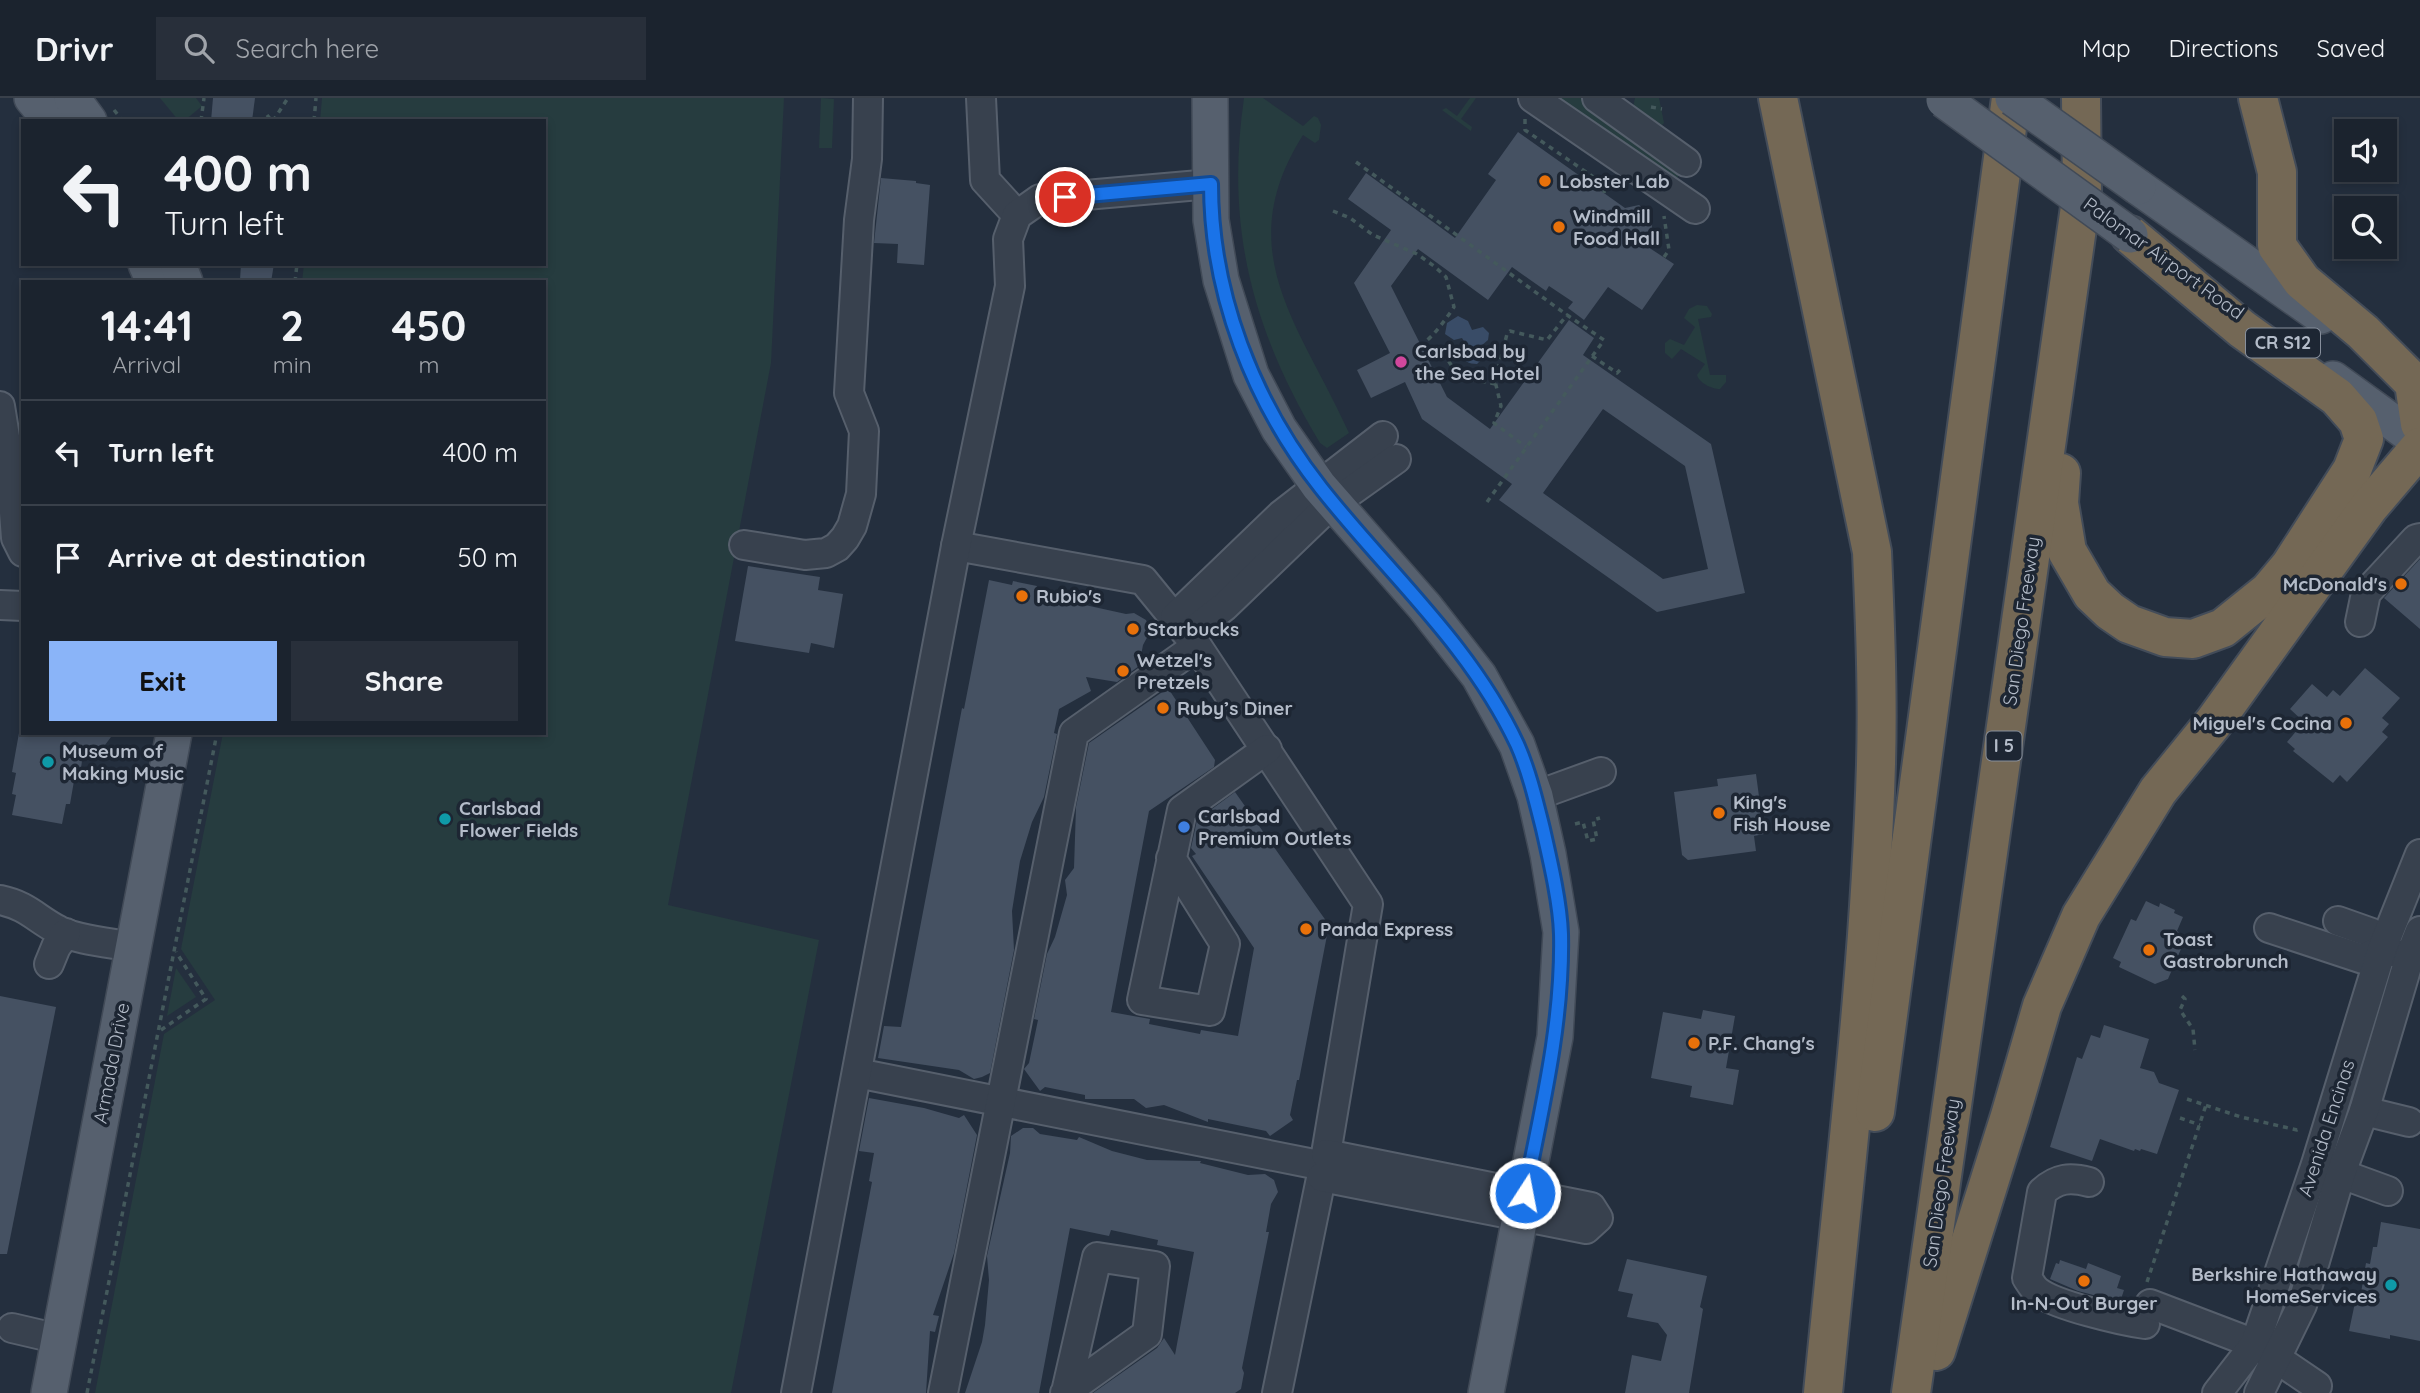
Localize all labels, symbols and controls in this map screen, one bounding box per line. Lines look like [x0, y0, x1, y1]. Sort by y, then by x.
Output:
search box [156, 17, 646, 80]
text: Drivr [35, 28, 114, 69]
icon: search [180, 29, 218, 67]
text: Search here [236, 32, 379, 65]
text: Map [2082, 33, 2131, 63]
text: Directions [2169, 33, 2279, 63]
text: Saved [2317, 33, 2385, 63]
map controls [2334, 119, 2397, 259]
button: sound [2334, 119, 2397, 182]
text: 400 m [164, 142, 312, 203]
icon: left [49, 147, 140, 238]
pin [1035, 167, 1095, 227]
place label: Lobster Lab [1559, 169, 1670, 193]
marker: Lobster Lab [1537, 173, 1553, 189]
icon: arrive [1046, 178, 1084, 216]
street label: Palomar Airport Road [2079, 192, 2249, 324]
button: search [2334, 196, 2397, 259]
text: Turn left [164, 203, 285, 243]
place label: Windmill Food Hall [1573, 204, 1660, 250]
marker: Windmill Food Hall [1551, 219, 1567, 235]
text: 14:41 [101, 299, 193, 352]
text: 2 [280, 299, 304, 352]
text: 450 [392, 299, 466, 352]
road number: CR S12 [2246, 328, 2320, 358]
place label: Carlsbad by the Sea Hotel [1415, 339, 1540, 385]
text: Arrival [112, 350, 181, 379]
text: min [273, 350, 312, 379]
text: m [418, 350, 439, 379]
marker: Carlsbad by the Sea Hotel [1393, 354, 1409, 370]
icon: left [49, 434, 87, 472]
text: Turn left [108, 436, 215, 469]
text: 400 m [443, 436, 518, 469]
street label: San Diego Freeway [1997, 535, 2045, 707]
icon: arrive [49, 539, 87, 577]
text: Arrive at destination [108, 541, 366, 574]
text: 50 m [458, 541, 518, 574]
place label: McDonald's [2283, 572, 2387, 596]
marker: McDonald's [2393, 576, 2409, 592]
place label: Rubio's [1036, 584, 1101, 608]
marker: Rubio's [1014, 588, 1030, 604]
place label: Starbucks [1147, 617, 1239, 641]
marker: Starbucks [1125, 621, 1141, 637]
button: Exit [49, 641, 277, 721]
button: Share [291, 641, 518, 721]
place label: Wetzel's Pretzels [1137, 648, 1212, 694]
marker: Wetzel's Pretzels [1115, 663, 1131, 679]
place label: Ruby’s Diner [1177, 696, 1293, 720]
marker: Ruby’s Diner [1155, 700, 1171, 716]
place label: Miguel's Cocina [2193, 711, 2332, 735]
marker: Miguel's Cocina [2338, 715, 2354, 731]
road number: I 5 [1986, 732, 2022, 760]
place label: Museum of Making Music [62, 739, 184, 785]
marker: Museum of Making Music [40, 754, 56, 770]
place label: King's Fish House [1733, 790, 1831, 836]
place label: Carlsbad Flower Fields [459, 796, 578, 842]
place label: Carlsbad Premium Outlets [1198, 804, 1351, 850]
marker: King's Fish House [1711, 805, 1727, 821]
marker: Carlsbad Flower Fields [437, 811, 453, 827]
marker: Carlsbad Premium Outlets [1176, 819, 1192, 835]
place label: Panda Express [1320, 917, 1453, 941]
marker: Panda Express [1298, 921, 1314, 937]
place label: Toast Gastrobrunch [2163, 927, 2289, 973]
marker: Toast Gastrobrunch [2141, 942, 2157, 958]
street label: Armada Drive [88, 1001, 134, 1125]
place label: P.F. Chang's [1708, 1031, 1815, 1055]
marker: P.F. Chang's [1686, 1035, 1702, 1051]
street label: Avenida Encinas [2293, 1056, 2360, 1200]
street label: San Diego Freeway [1917, 1097, 1965, 1269]
position arrow [1488, 1156, 1562, 1230]
place label: Berkshire Hathaway HomeServices [2191, 1262, 2377, 1308]
marker: In-N-Out Burger [2076, 1273, 2092, 1289]
marker: Berkshire Hathaway HomeServices [2383, 1277, 2399, 1293]
place label: In-N-Out Burger [2011, 1291, 2158, 1315]

